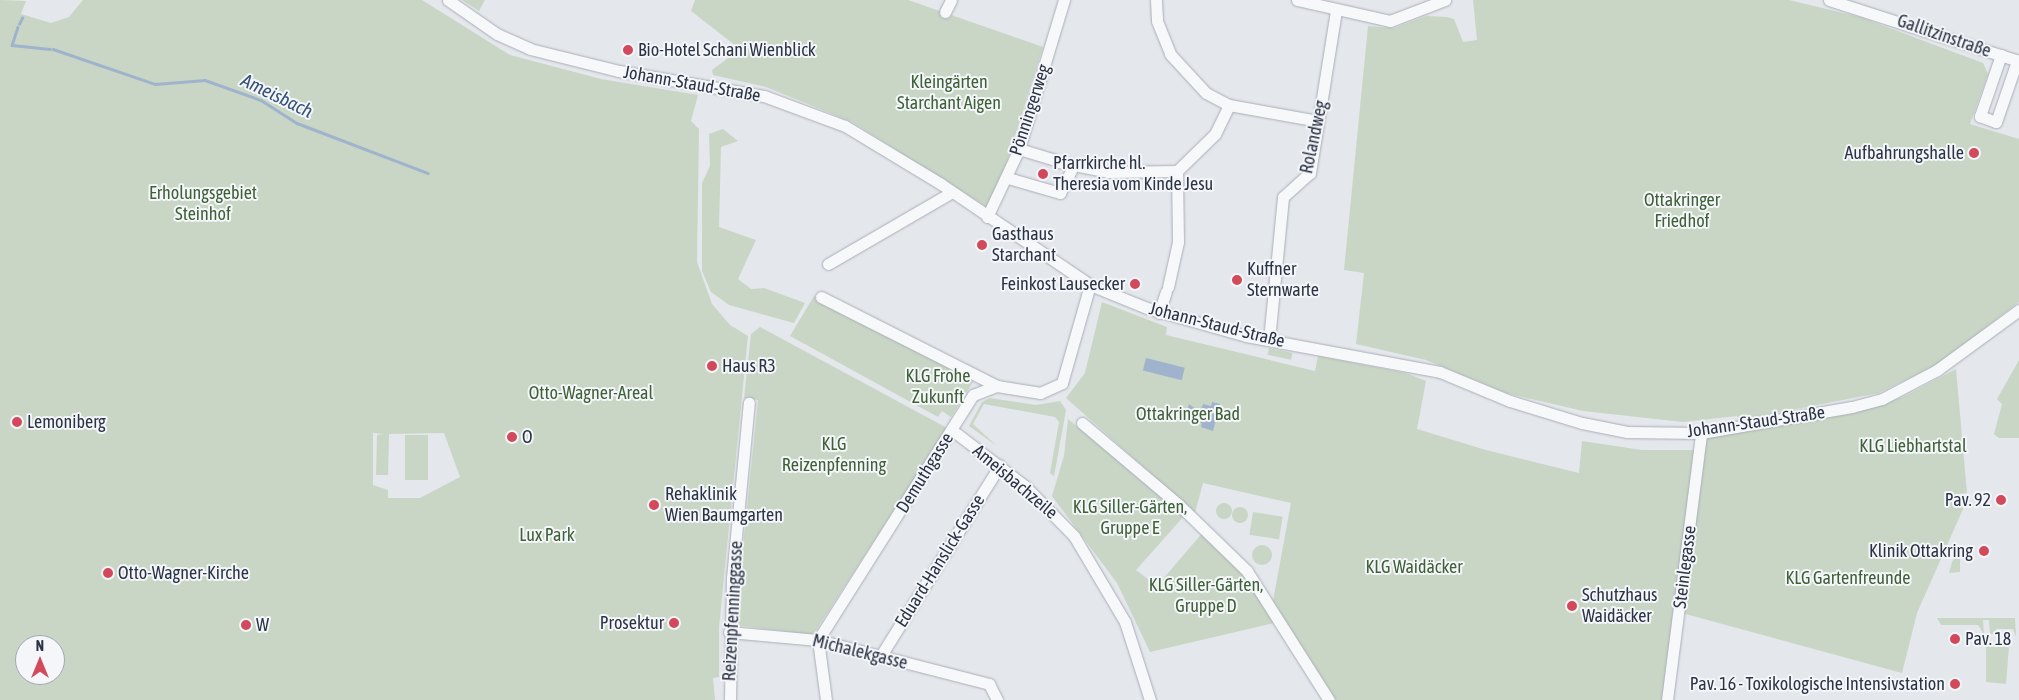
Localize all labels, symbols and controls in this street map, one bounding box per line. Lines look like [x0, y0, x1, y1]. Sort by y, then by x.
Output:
street label: Gallitzinstraße [1894, 10, 1994, 62]
place label: Bio-Hotel Schani Wienblick [638, 39, 816, 61]
marker: Bio-Hotel Schani Wienblick [622, 44, 634, 56]
street label: Johann-Staud-Straße [622, 61, 762, 107]
street label: Pönningerweg [1005, 62, 1055, 158]
water label: Ameisbach [237, 69, 317, 123]
park label: Kleingärten Starchant Aigen [897, 72, 1001, 115]
street label: Rolandweg [1296, 98, 1332, 176]
place label: Aufbahrungshalle [1844, 142, 1964, 164]
marker: Aufbahrungshalle [1968, 147, 1980, 159]
place label: Pfarrkirche hl. Theresia vom Kinde Jesu [1053, 153, 1213, 195]
marker: Pfarrkirche hl. Theresia vom Kinde Jesu [1037, 168, 1049, 180]
park label: Erholungsgebiet Steinhof [149, 183, 257, 225]
park label: Ottakringer Friedhof [1644, 190, 1720, 232]
place label: Gasthaus Starchant [992, 224, 1056, 266]
marker: Gasthaus Starchant [976, 239, 988, 251]
place label: Kuffner Sternwarte [1247, 259, 1319, 302]
place label: Feinkost Lausecker [1001, 273, 1125, 295]
marker: Kuffner Sternwarte [1231, 274, 1243, 286]
marker: Feinkost Lausecker [1129, 278, 1141, 290]
street label: Johann-Staud-Straße [1147, 298, 1287, 352]
place label: Haus R3 [722, 355, 776, 377]
marker: Haus R3 [706, 360, 718, 372]
park label: KLG Frohe Zukunft [906, 366, 970, 408]
park label: Otto-Wagner-Areal [529, 382, 653, 404]
street label: Johann-Staud-Straße [1686, 402, 1826, 442]
park label: Ottakringer Bad [1136, 403, 1240, 425]
place label: Lemoniberg [27, 411, 106, 433]
marker: Lemoniberg [11, 416, 23, 428]
place label: O [522, 426, 533, 448]
street label: Demuthgasse [892, 429, 958, 517]
marker: O [506, 431, 518, 443]
park label: KLG Reizenpfenning [782, 434, 886, 476]
park label: KLG Liebhartstal [1859, 435, 1967, 457]
street label: Ameisbachzeile [968, 440, 1062, 524]
place label: Rehaklinik Wien Baumgarten [665, 484, 783, 526]
place label: Pav. 92 [1945, 489, 1991, 511]
street label: Eduard-Hanslick-Gasse [890, 491, 990, 631]
marker: Pav. 92 [1995, 494, 2007, 506]
park label: KLG Siller-Gärten, Gruppe E [1073, 497, 1187, 540]
marker: Rehaklinik Wien Baumgarten [647, 498, 661, 512]
park label: Lux Park [519, 524, 575, 546]
street label: Steinlegasse [1669, 524, 1701, 610]
street label: Reizenpfenninggasse [719, 540, 747, 682]
place label: Klinik Ottakring [1869, 540, 1973, 562]
marker: Klinik Ottakring [1977, 544, 1991, 558]
park label: KLG Waidäcker [1365, 556, 1463, 578]
place label: Otto-Wagner-Kirche [118, 562, 249, 584]
marker: Otto-Wagner-Kirche [102, 567, 114, 579]
park label: KLG Gartenfreunde [1786, 567, 1910, 589]
park label: KLG Siller-Gärten, Gruppe D [1149, 575, 1263, 618]
place label: Schutzhaus Waidäcker [1582, 585, 1657, 628]
marker: Schutzhaus Waidäcker [1566, 600, 1578, 612]
place label: Prosektur [600, 612, 664, 634]
place label: W [256, 614, 269, 636]
marker: Prosektur [668, 617, 680, 629]
marker: W [240, 619, 252, 631]
place label: Pav. 18 [1965, 628, 2011, 650]
street label: Michalekgasse [810, 630, 910, 674]
marker: Pav. 18 [1949, 633, 1961, 645]
north arrow [15, 635, 65, 685]
text: N [36, 638, 44, 654]
place label: Pav. 16 - Toxikologische Intensivstation [1690, 673, 1945, 695]
marker: Pav. 16 - Toxikologische Intensivstation [1949, 678, 1961, 690]

